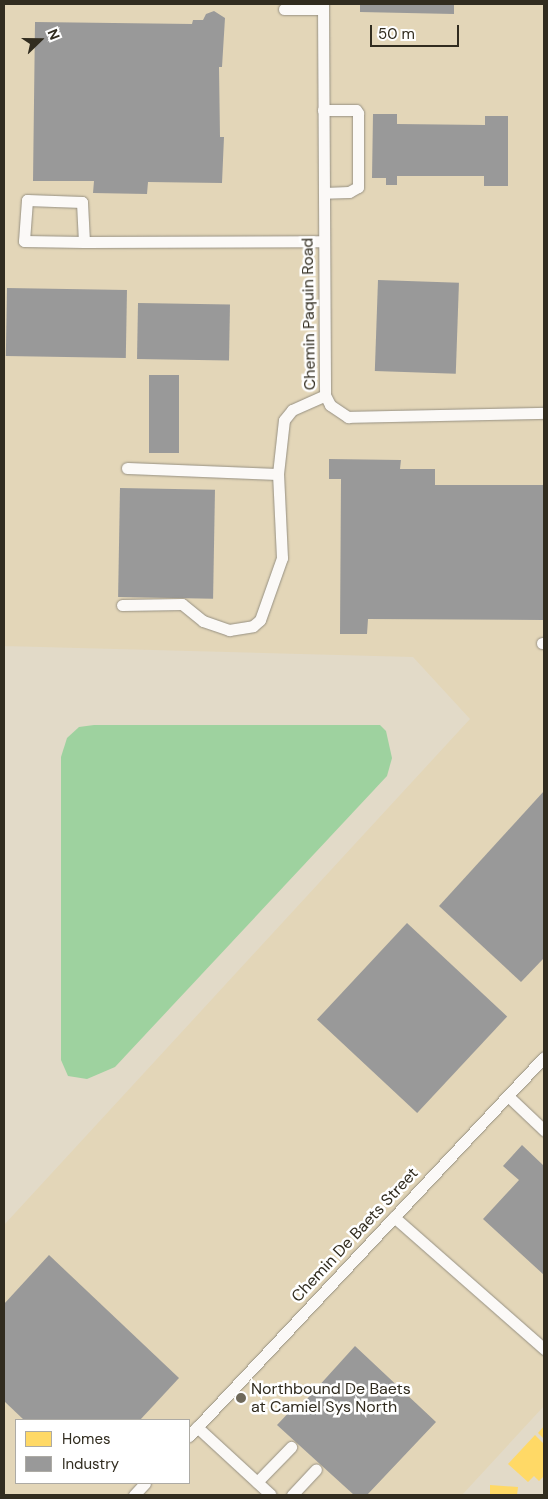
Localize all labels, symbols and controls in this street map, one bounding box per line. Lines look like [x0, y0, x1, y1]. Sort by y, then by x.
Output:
north arrow [15, 15, 65, 65]
scale bar [373, 15, 462, 47]
text: 50 m [378, 24, 415, 44]
text: N [44, 26, 64, 42]
street label: Chemin Paquin Road [298, 238, 320, 390]
street label: Chemin De Baets Street [288, 1164, 422, 1306]
place label: Northbound De Baets at Camiel Sys North [251, 1379, 411, 1417]
marker: Northbound De Baets at Camiel Sys North [235, 1392, 247, 1404]
legend [15, 1419, 190, 1484]
text: Homes [62, 1429, 111, 1449]
text: Industry [62, 1454, 119, 1474]

